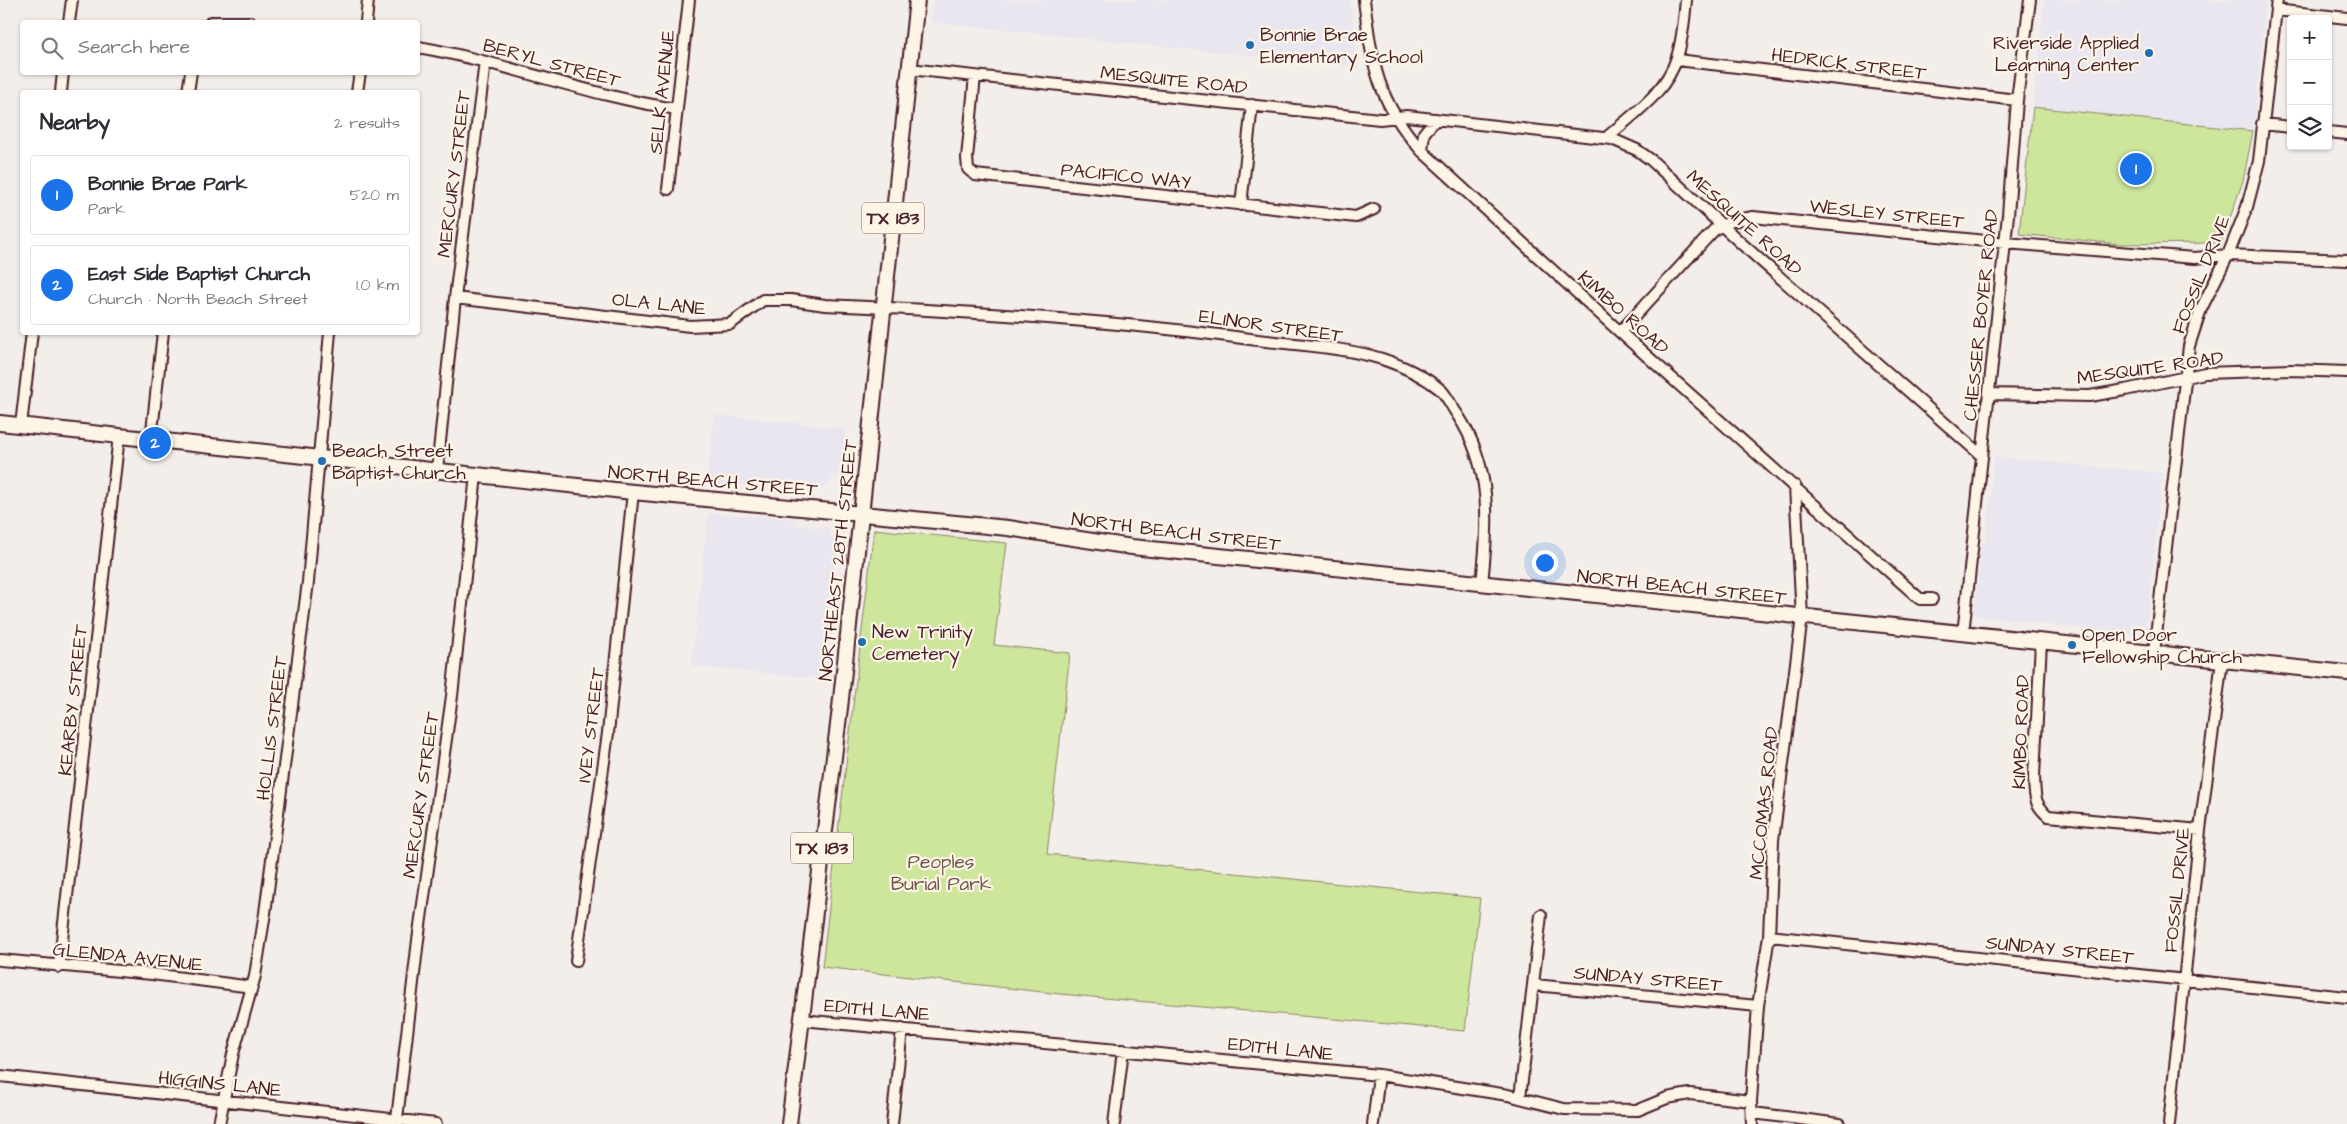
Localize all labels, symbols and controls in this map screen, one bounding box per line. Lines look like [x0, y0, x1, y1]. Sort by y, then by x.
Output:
map controls [2287, 15, 2332, 150]
button: + [2287, 15, 2332, 60]
search box [20, 20, 420, 75]
place label: Bonnie Brae Elementary School [1260, 22, 1423, 72]
street label: SELK AVENUE [643, 29, 682, 156]
place label: Riverside Applied Learning Center [1993, 30, 2140, 80]
street label: BERYL STREET [480, 32, 623, 95]
icon: search [38, 34, 66, 62]
text: Search here [78, 34, 190, 61]
marker: Bonnie Brae Elementary School [1244, 39, 1256, 51]
street label: HEDRICK STREET [1770, 42, 1928, 87]
marker: Riverside Applied Learning Center [2143, 47, 2155, 59]
street label: MESQUITE ROAD [1099, 59, 1249, 102]
button: − [2287, 60, 2332, 105]
street label: MERCURY STREET [431, 89, 478, 259]
button: layers [2287, 105, 2332, 150]
text: Nearby [40, 108, 110, 137]
text: 2 results [334, 112, 400, 134]
pin: 1 [2120, 150, 2152, 188]
street label: PACIFICO WAY [1059, 156, 1192, 197]
street label: MESQUITE ROAD [1680, 164, 1808, 283]
text: Bonnie Brae Park [88, 171, 247, 198]
text: 1 [56, 184, 58, 206]
text: 520 m [350, 184, 399, 206]
street label: WESLEY STREET [1808, 193, 1966, 236]
text: Park [88, 198, 125, 220]
road number: TX 183 [862, 202, 924, 234]
street label: CHESSER BOYER ROAD [1957, 208, 2006, 422]
street label: FOSSIL DRIVE [2165, 211, 2237, 338]
text: East Side Baptist Church [88, 261, 310, 288]
street label: KIMBO ROAD [1571, 265, 1675, 362]
text: 2 [52, 274, 62, 296]
text: 1.0 km [356, 274, 399, 296]
street label: OLA LANE [611, 286, 707, 323]
text: Church · North Beach Street [88, 288, 308, 310]
street label: ELINOR STREET [1197, 303, 1345, 350]
street label: MESQUITE ROAD [2075, 345, 2225, 392]
pin: 2 [139, 424, 171, 462]
place label: Beach Street Baptist Church [332, 438, 466, 487]
street label: NORTHEAST 28TH STREET [812, 438, 865, 682]
marker: Beach Street Baptist Church [316, 455, 328, 467]
street label: NORTH BEACH STREET [607, 459, 819, 504]
street label: NORTH BEACH STREET [1070, 506, 1282, 559]
your location [1532, 550, 1558, 576]
street label: NORTH BEACH STREET [1576, 563, 1788, 612]
place label: New Trinity Cemetery [872, 619, 973, 669]
place label: Open Door Fellowship Church [2082, 622, 2242, 671]
street label: KEARBY STREET [52, 623, 95, 777]
marker: New Trinity Cemetery [856, 636, 868, 648]
marker: Open Door Fellowship Church [2066, 639, 2078, 651]
street label: HOLLIS STREET [250, 654, 295, 802]
street label: IVEY STREET [571, 666, 612, 784]
street label: KIMBO ROAD [2006, 674, 2037, 790]
street label: MERCURY STREET [396, 710, 447, 880]
street label: MCCOMAS ROAD [1743, 725, 1786, 881]
street label: FOSSIL DRIVE [2157, 826, 2197, 954]
road number: TX 183 [791, 832, 853, 864]
park label: Peoples Burial Park [891, 849, 992, 898]
street label: SUNDAY STREET [1984, 929, 2135, 972]
street label: GLENDA AVENUE [51, 936, 204, 979]
street label: SUNDAY STREET [1572, 960, 1723, 999]
street label: EDITH LANE [823, 992, 931, 1029]
street label: EDITH LANE [1227, 1031, 1335, 1068]
street label: HIGGINS LANE [157, 1065, 283, 1104]

